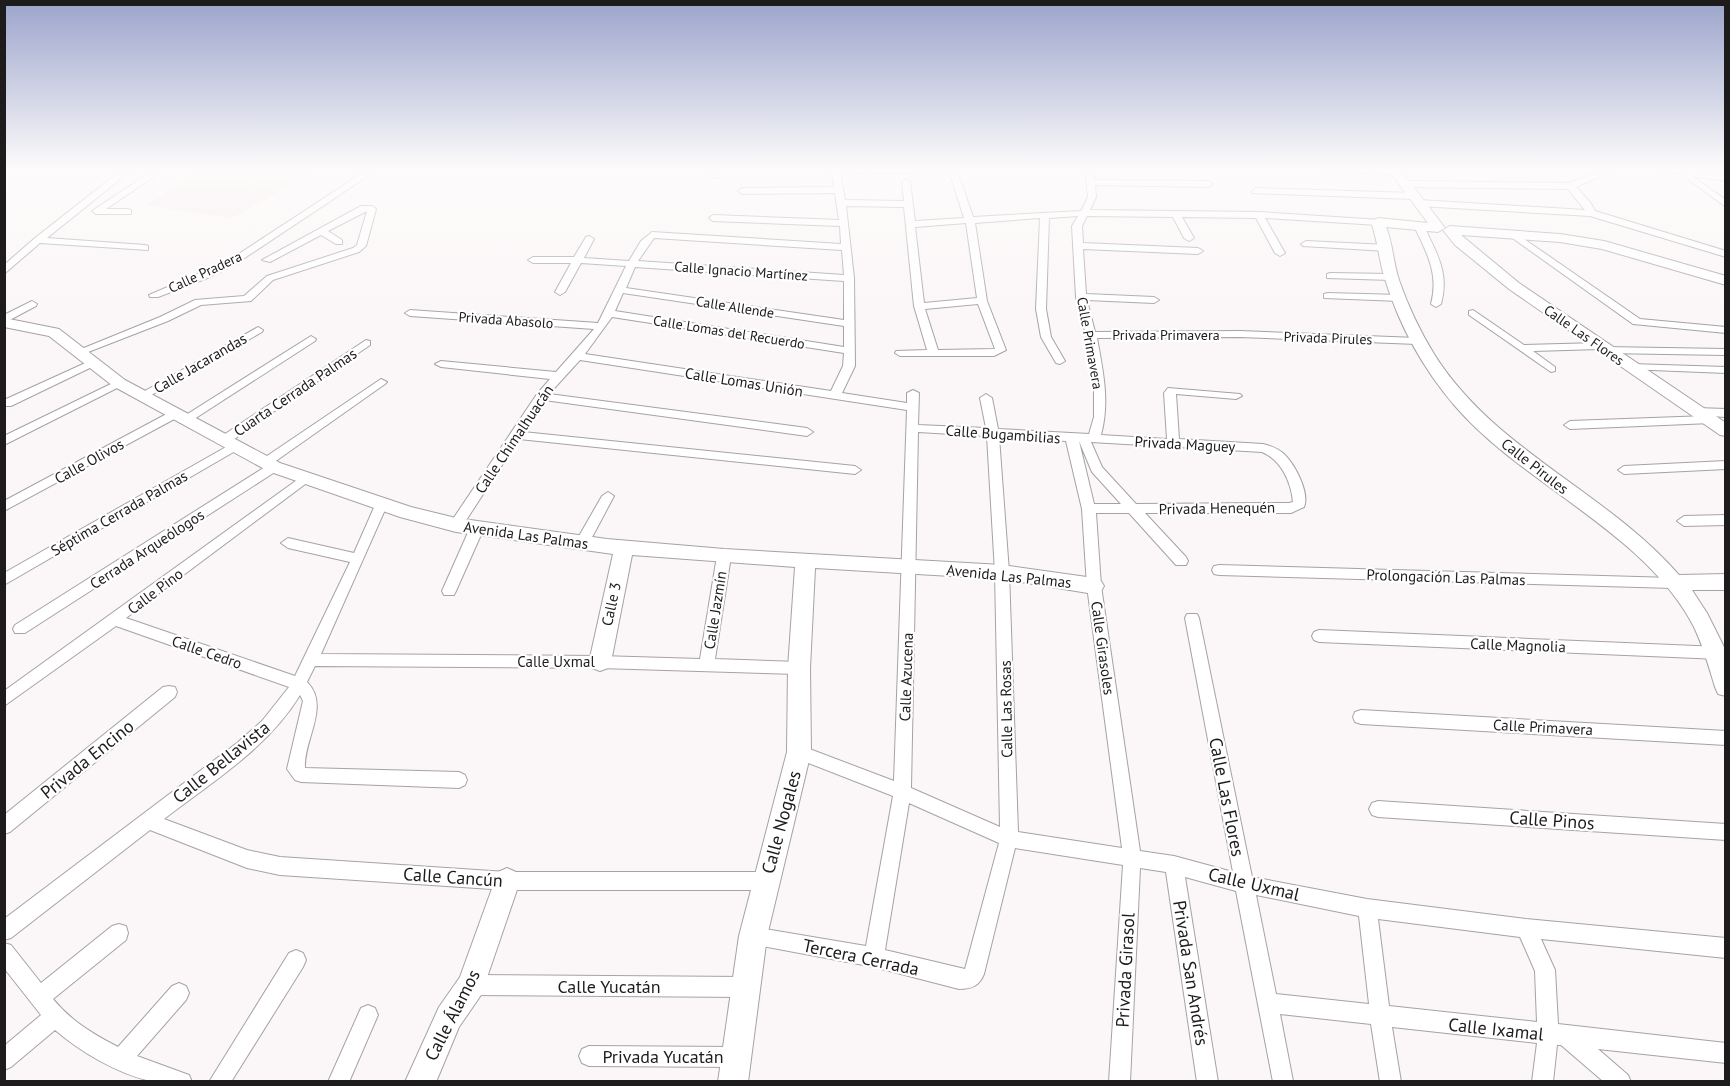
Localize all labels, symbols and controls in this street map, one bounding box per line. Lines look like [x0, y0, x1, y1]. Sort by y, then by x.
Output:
street label: Calle Pradera [165, 247, 245, 297]
street label: Calle Ignacio Martínez [674, 257, 808, 285]
street label: Calle Allende [695, 292, 775, 322]
street label: Calle Primavera [1073, 295, 1107, 391]
street label: Calle Las Flores [1540, 301, 1628, 369]
street label: Privada Abasolo [458, 308, 554, 332]
street label: Calle Lomas del Recuerdo [652, 311, 806, 353]
street label: Privada Primavera [1112, 326, 1220, 344]
street label: Privada Pirules [1283, 327, 1373, 349]
street label: Calle Jacarandas [150, 329, 250, 397]
street label: Cuarta Cerrada Palmas [230, 344, 360, 440]
street label: Calle Lomas Unión [684, 363, 804, 401]
street label: Calle Chimalhuacán [471, 381, 557, 497]
street label: Calle Bugambilias [945, 421, 1061, 447]
street label: Privada Maguey [1134, 432, 1236, 456]
street label: Calle Olivos [51, 434, 127, 488]
street label: Calle Pirules [1498, 434, 1572, 498]
street label: Séptima Cerrada Palmas [47, 466, 191, 560]
street label: Privada Henequén [1159, 497, 1275, 519]
street label: Cerrada Arqueólogos [86, 505, 208, 593]
street label: Avenida Las Palmas [463, 517, 589, 553]
street label: Avenida Las Palmas [946, 560, 1072, 592]
street label: Calle Pino [123, 564, 187, 618]
street label: Prolongación Las Palmas [1366, 565, 1526, 589]
street label: Calle Jazmín [699, 569, 731, 651]
street label: Calle 3 [597, 580, 625, 628]
street label: Calle Girasoles [1087, 600, 1119, 696]
street label: Calle Cedro [169, 631, 245, 673]
street label: Calle Azucena [895, 632, 917, 722]
street label: Calle Magnolia [1470, 634, 1566, 656]
street label: Calle Uxmal [517, 652, 595, 671]
street label: Calle Las Rosas [996, 660, 1016, 758]
street label: Privada Encino [36, 714, 138, 804]
street label: Calle Primavera [1493, 715, 1593, 739]
street label: Calle Bellavista [168, 716, 274, 808]
street label: Calle Las Flores [1204, 736, 1250, 858]
street label: Calle Nogales [756, 768, 806, 876]
street label: Calle Pinos [1509, 806, 1595, 834]
street label: Calle Cancún [402, 862, 504, 892]
street label: Calle Uxmal [1206, 862, 1303, 906]
street label: Privada San Andrés [1168, 899, 1214, 1047]
street label: Privada Girasol [1111, 911, 1140, 1028]
street label: Tercera Cerrada [801, 933, 921, 981]
street label: Calle Álamos [419, 966, 485, 1064]
street label: Calle Yucatán [557, 975, 661, 998]
street label: Calle Ixamal [1447, 1013, 1545, 1046]
street label: Privada Yucatán [602, 1045, 724, 1068]

